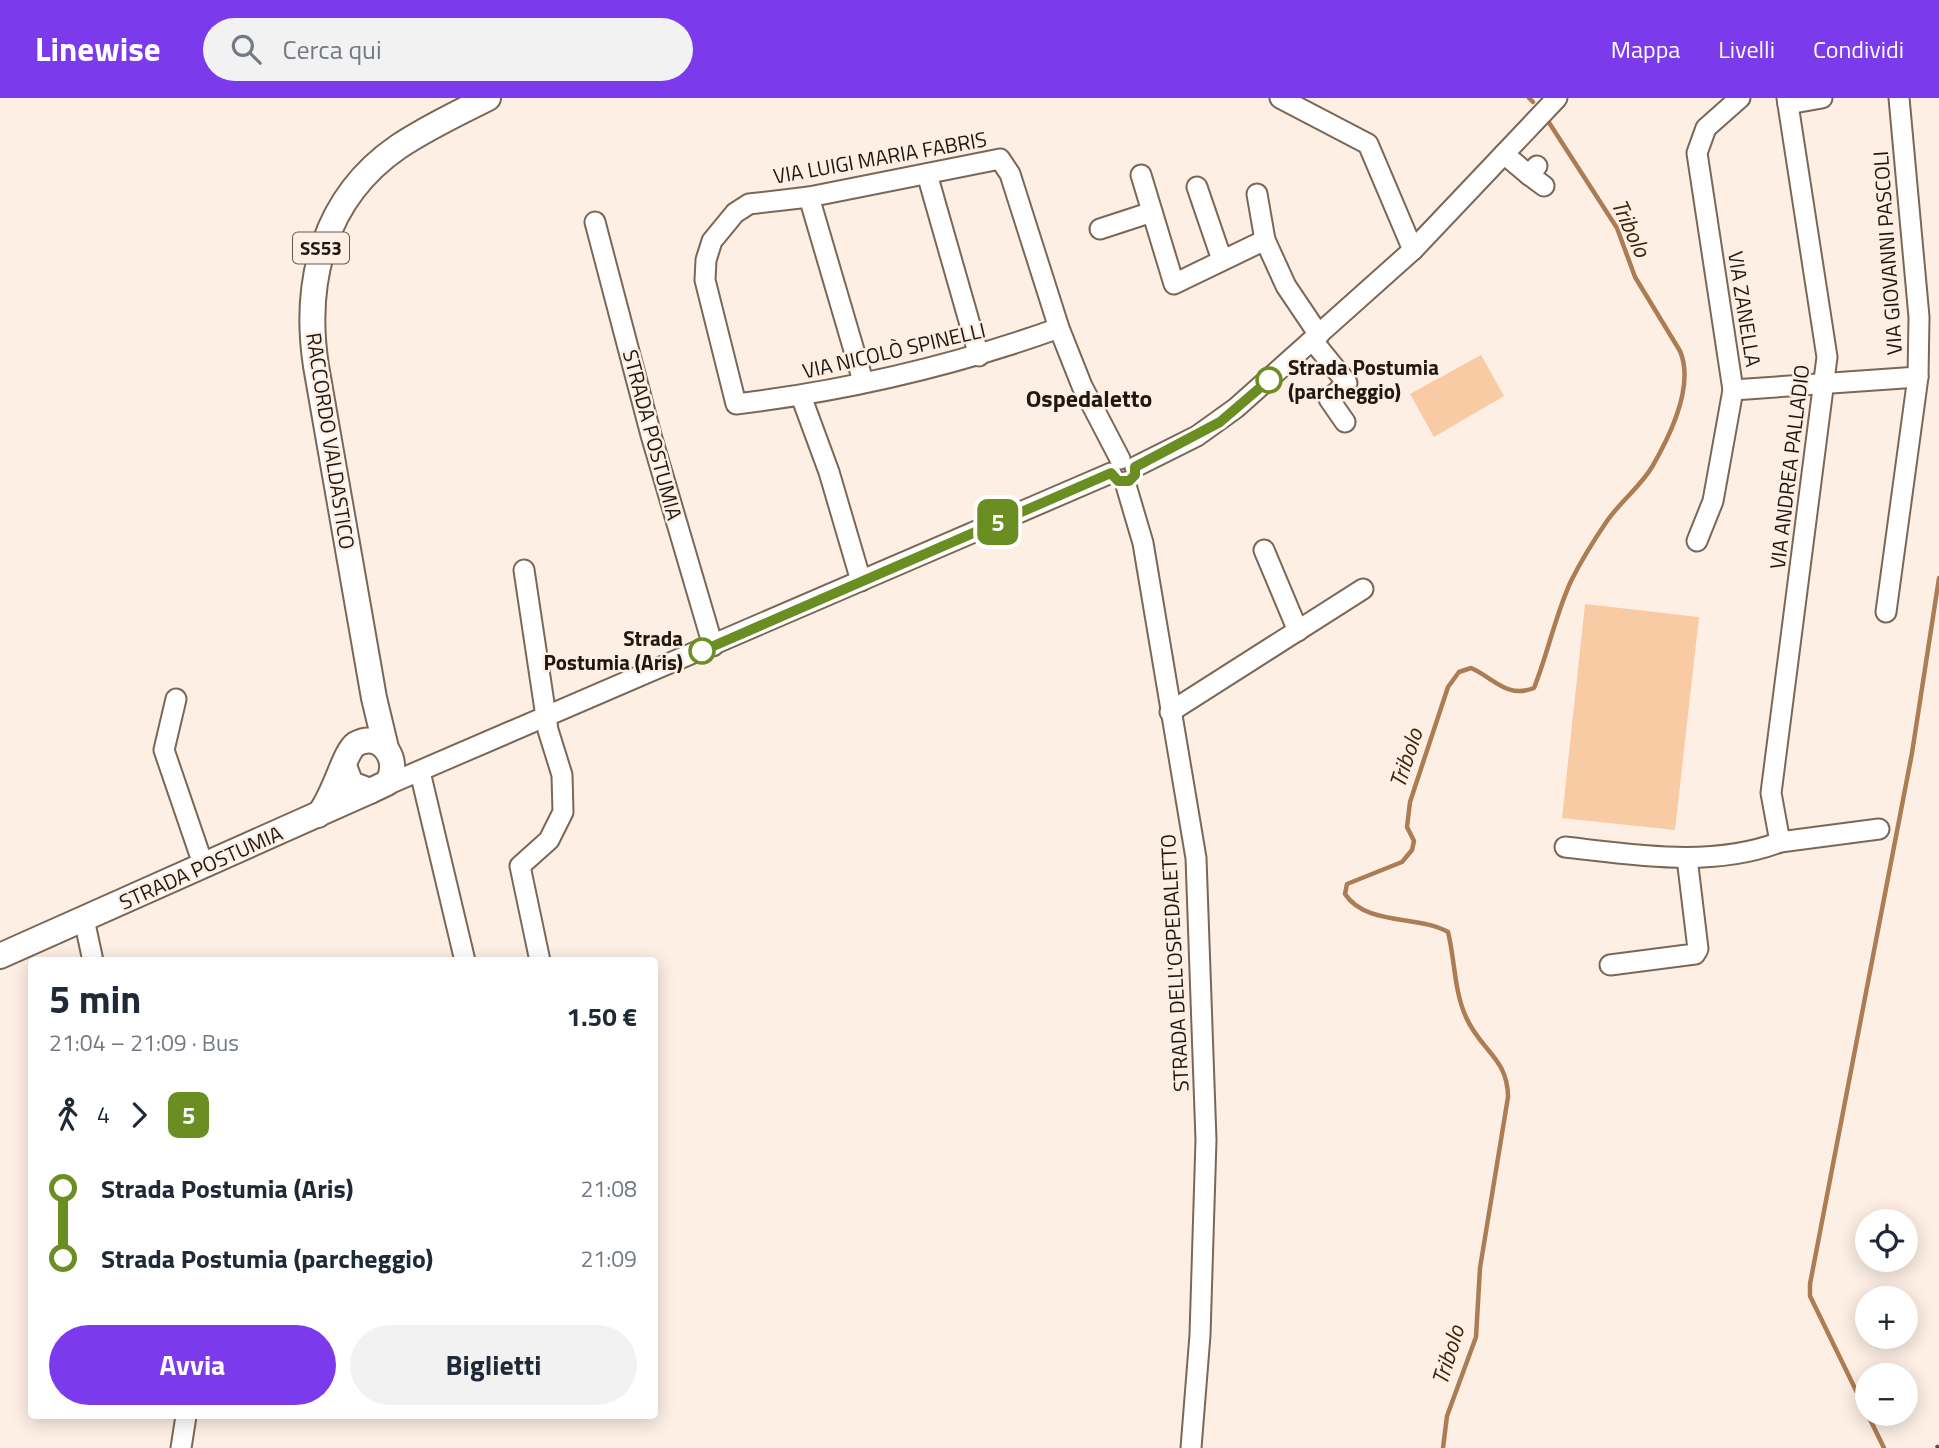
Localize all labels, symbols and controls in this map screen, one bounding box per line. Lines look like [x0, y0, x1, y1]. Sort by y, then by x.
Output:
search box [203, 18, 693, 81]
text: Linewise [35, 24, 161, 74]
icon: search [227, 30, 265, 68]
text: Cerca qui [283, 30, 382, 69]
text: Mappa [1611, 31, 1680, 67]
text: Livelli [1718, 31, 1775, 67]
text: Condividi [1813, 31, 1904, 67]
street label: VIA LUIGI MARIA FABRIS [770, 122, 989, 192]
street label: VIA GIOVANNI PASCOLI [1864, 150, 1910, 356]
water label: Tribolo [1603, 193, 1660, 263]
road number: SS53 [293, 232, 349, 264]
street label: VIA ZANELLA [1720, 249, 1770, 369]
street label: VIA NICOLÒ SPINELLI [799, 313, 989, 387]
street label: RACCORDO VALDASTICO [298, 330, 364, 551]
street label: STRADA POSTUMIA [615, 346, 691, 524]
place label: Strada Postumia (parcheggio) [1288, 351, 1439, 407]
street label: VIA ANDREA PALLADIO [1761, 363, 1817, 571]
marker: Strada Postumia (parcheggio) [1256, 367, 1282, 393]
district label: Ospedaletto [1026, 380, 1152, 416]
line badge: 5 [975, 499, 1021, 545]
text: 5 [991, 504, 1005, 540]
place label: Strada Postumia (Aris) [543, 622, 683, 678]
marker: Strada Postumia (Aris) [689, 638, 715, 664]
water label: Tribolo [1380, 723, 1432, 792]
street label: STRADA POSTUMIA [114, 817, 288, 917]
street label: STRADA DELL'OSPEDALETTO [1151, 833, 1197, 1093]
text: 5 min [49, 970, 141, 1028]
text: 1.50 € [566, 997, 637, 1036]
text: 21:04 – 21:09 · Bus [49, 1025, 239, 1060]
icon: walk [49, 1096, 87, 1134]
icon: forward [120, 1096, 158, 1134]
text: 4 [97, 1097, 110, 1132]
text: 5 [182, 1097, 195, 1133]
text: Strada Postumia (Aris) [101, 1169, 354, 1208]
text: 21:08 [580, 1171, 637, 1206]
map controls [1855, 1209, 1918, 1426]
button: locate [1855, 1209, 1918, 1272]
text: Strada Postumia (parcheggio) [101, 1239, 433, 1278]
text: 21:09 [580, 1241, 637, 1276]
button: + [1855, 1286, 1918, 1349]
water label: Tribolo [1422, 1320, 1473, 1389]
button: Avvia [49, 1325, 336, 1405]
button: Biglietti [350, 1325, 637, 1405]
button: − [1855, 1363, 1918, 1426]

